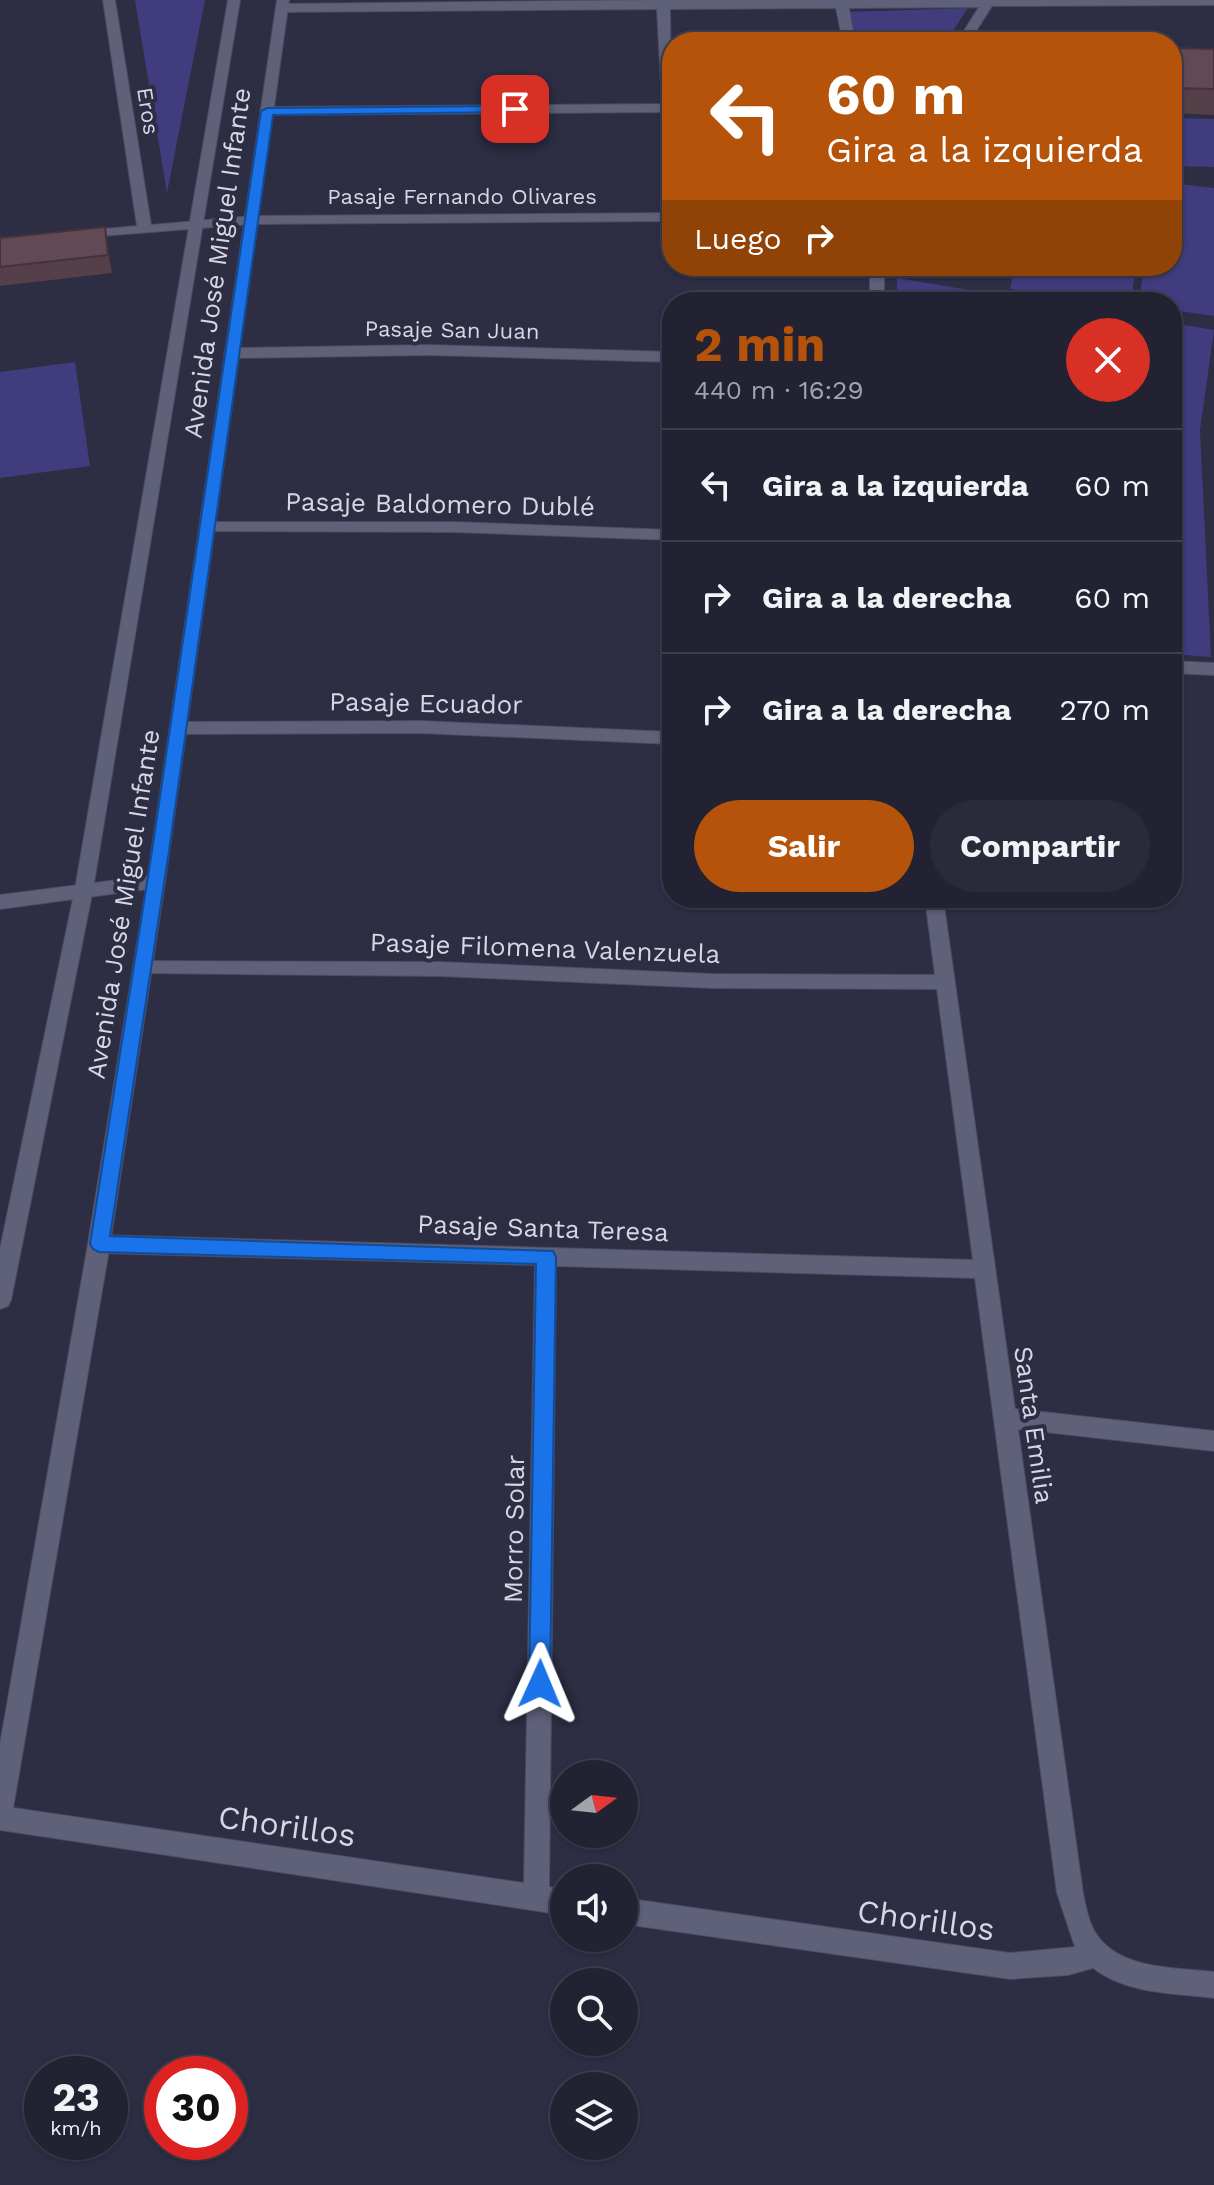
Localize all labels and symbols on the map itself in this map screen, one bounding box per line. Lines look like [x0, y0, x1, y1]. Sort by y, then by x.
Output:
pin [481, 75, 549, 143]
street label: Eros [132, 86, 164, 136]
street label: Avenida José Miguel Infante [178, 86, 256, 440]
street label: Pasaje Fernando Olivares [327, 184, 597, 209]
street label: Pasaje San Juan [364, 316, 540, 344]
street label: Pasaje Baldomero Dublé [285, 486, 595, 522]
street label: Pasaje Ecuador [329, 686, 523, 720]
street label: Avenida José Miguel Infante [81, 727, 165, 1081]
street label: Pasaje Filomena Valenzuela [369, 927, 721, 969]
street label: Pasaje Santa Teresa [417, 1209, 669, 1247]
street label: Santa Emilia [1008, 1344, 1060, 1506]
street label: Morro Solar [498, 1455, 530, 1603]
position arrow [498, 1642, 582, 1726]
north arrow [550, 1760, 638, 1848]
street label: Chorillos [216, 1798, 358, 1854]
street label: Chorillos [855, 1892, 997, 1948]
speed limit sign: 30 [144, 2056, 248, 2160]

